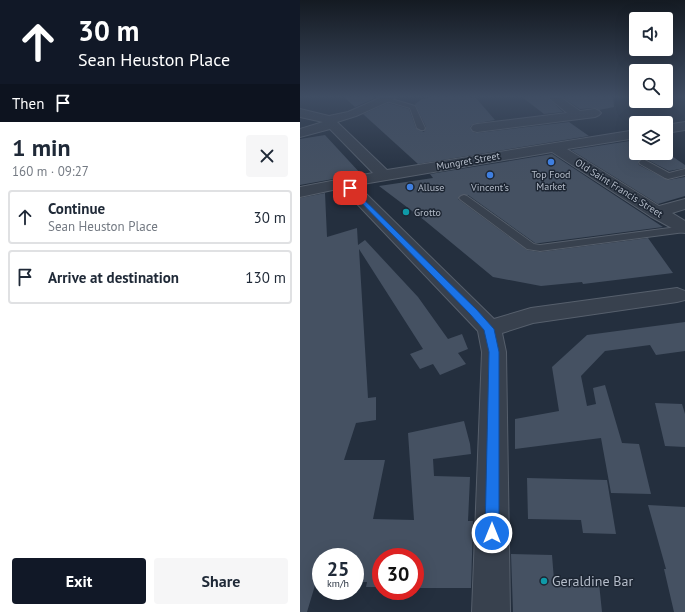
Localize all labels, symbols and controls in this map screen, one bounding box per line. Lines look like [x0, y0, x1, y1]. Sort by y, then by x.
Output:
text: 30 m [78, 12, 139, 49]
map controls [629, 12, 673, 160]
button: sound [629, 12, 673, 56]
icon: ahead [12, 16, 64, 68]
text: Sean Heuston Place [78, 48, 230, 71]
button: search [629, 64, 673, 108]
icon: arrive [52, 92, 74, 114]
text: Then [12, 94, 44, 113]
button: layers [629, 116, 673, 160]
text: 1 min [12, 132, 71, 163]
button: close [246, 135, 288, 177]
street label: Mungret Street [435, 149, 501, 173]
street label: Old Saint Francis Street [573, 156, 666, 221]
marker: Top Food Market [546, 157, 556, 167]
text: 160 m · 09:27 [12, 163, 89, 180]
place label: Top Food Market [532, 168, 570, 193]
marker: Vincent's [485, 170, 495, 180]
pin [333, 171, 367, 205]
icon: arrive [339, 177, 361, 199]
place label: Alluse [418, 181, 444, 194]
place label: Vincent's [470, 181, 509, 194]
marker: Alluse [405, 182, 415, 192]
text: Continue [48, 199, 105, 218]
icon: ahead [14, 206, 36, 228]
place label: Grotto [414, 206, 441, 219]
marker: Grotto [401, 207, 411, 217]
text: 30 m [253, 208, 286, 227]
text: Sean Heuston Place [48, 218, 158, 235]
icon: arrive [14, 266, 36, 288]
text: Arrive at destination [48, 268, 179, 287]
text: 130 m [245, 268, 286, 287]
position arrow [471, 512, 513, 554]
speed limit sign: 30 [372, 548, 424, 600]
text: 25 [327, 556, 349, 582]
button: Exit [12, 558, 146, 604]
button: Share [154, 558, 288, 604]
place label: Geraldine Bar [552, 572, 633, 590]
marker: Geraldine Bar [539, 576, 549, 586]
text: km/h [327, 577, 349, 590]

